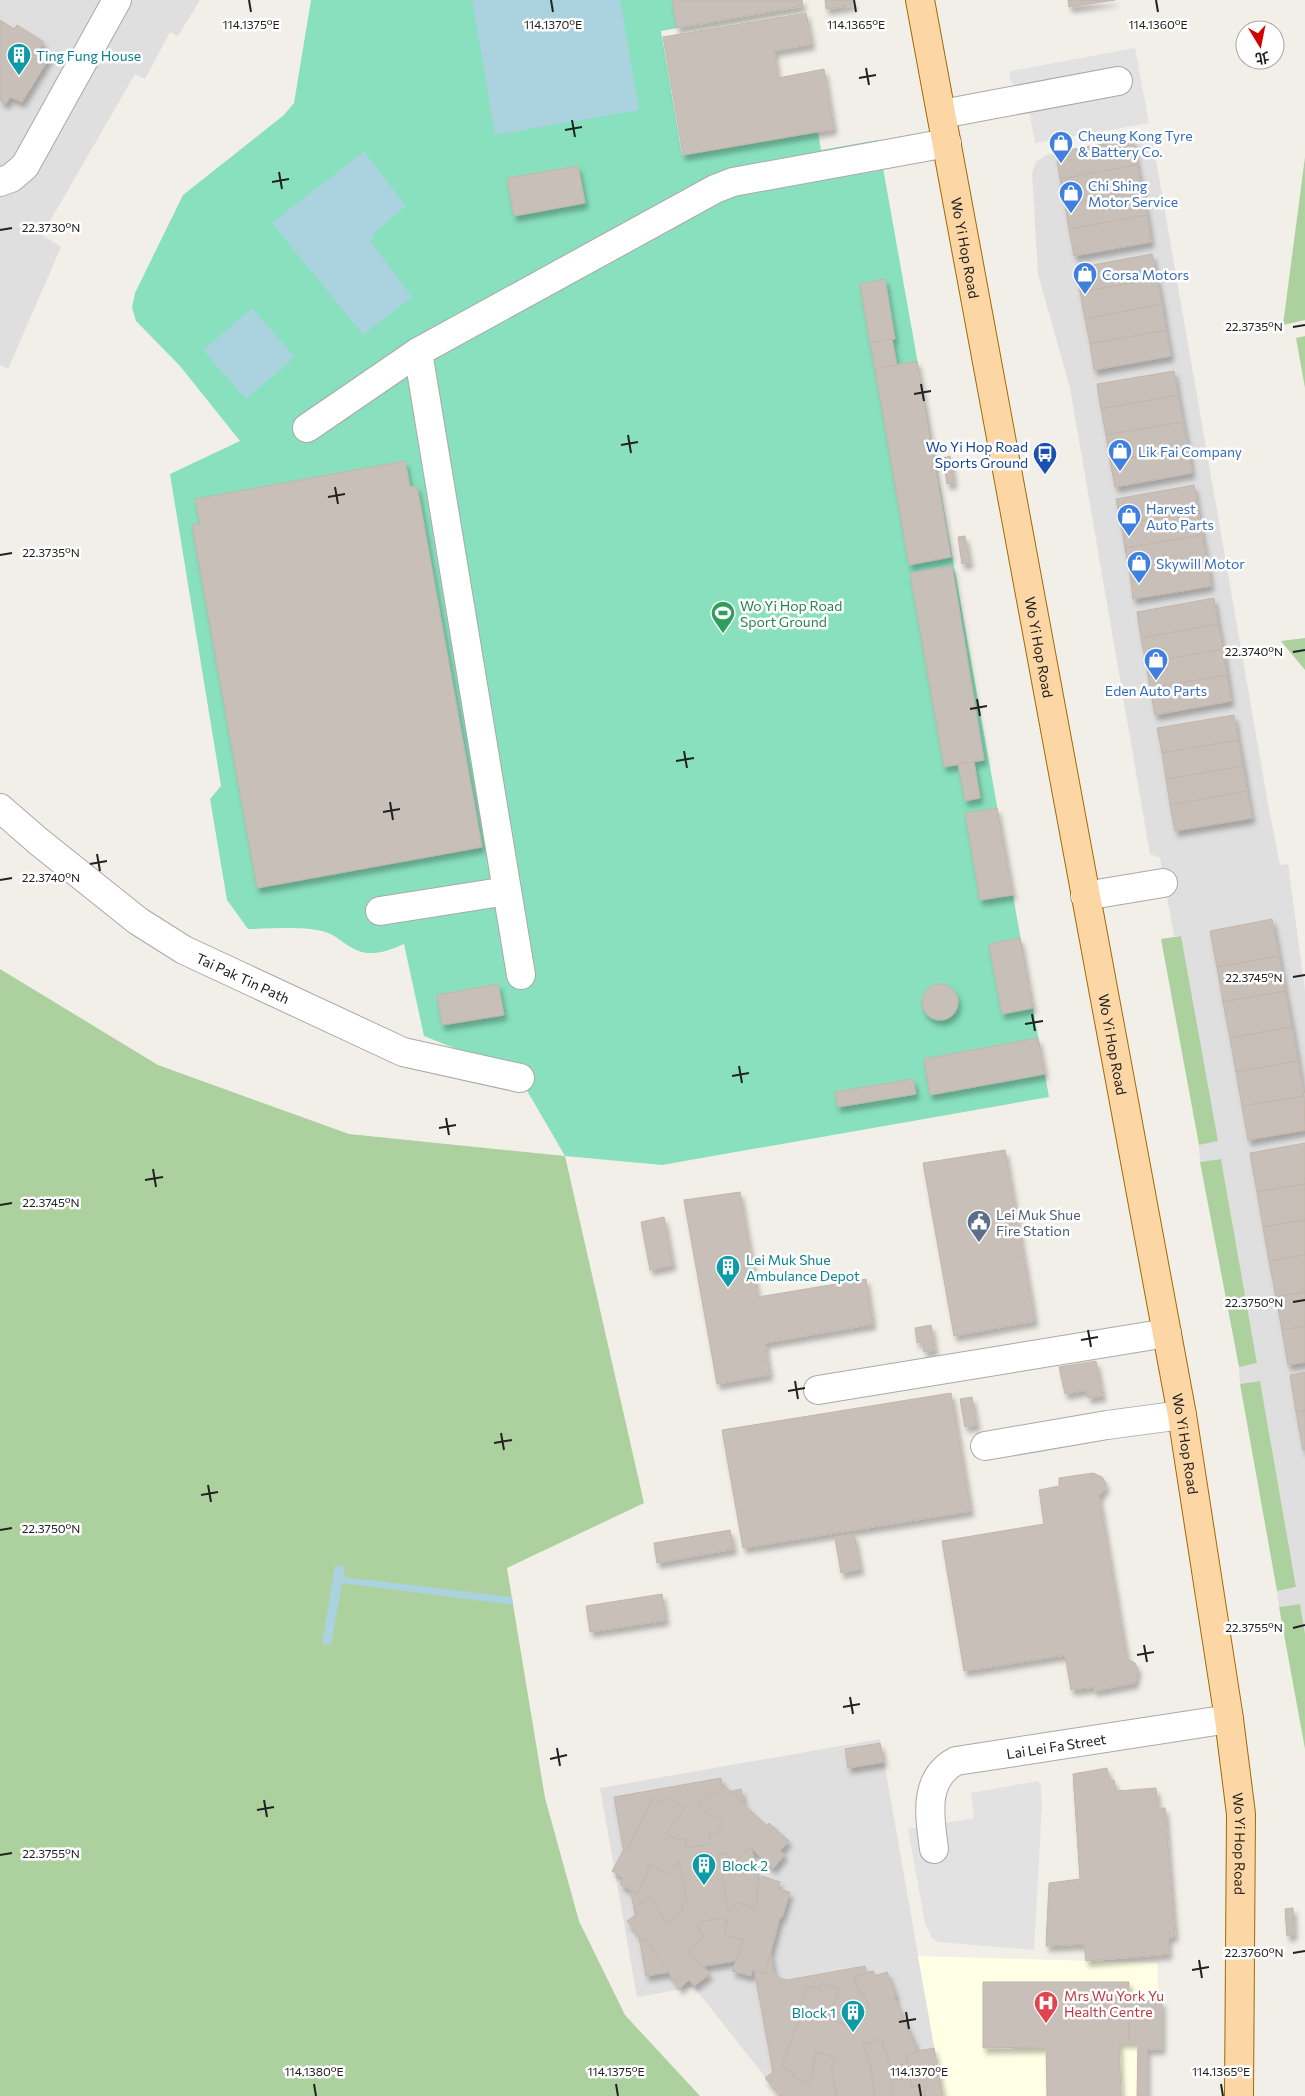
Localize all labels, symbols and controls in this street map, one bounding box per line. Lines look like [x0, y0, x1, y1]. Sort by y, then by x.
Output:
text: 114.1375°E [222, 17, 280, 31]
text: 114.1370°E [524, 17, 582, 31]
text: 114.1365°E [827, 17, 885, 31]
text: 114.1360°E [1128, 17, 1188, 31]
north arrow [1235, 20, 1285, 70]
building icon: Ting Fung House [6, 42, 32, 76]
place label: Ting Fung House [36, 47, 141, 64]
text: 北 [1254, 49, 1271, 68]
place label: Cheung Kong Tyre & Battery Co. [1078, 127, 1193, 160]
shop icon: Cheung Kong Tyre & Battery Co. [1048, 130, 1074, 164]
place label: Chi Shing Motor Service [1088, 177, 1178, 210]
shop icon: Chi Shing Motor Service [1058, 180, 1084, 214]
street label: Wo Yi Hop Road [948, 196, 984, 300]
text: 22.3730°N [22, 220, 80, 234]
shop icon: Corsa Motors [1072, 261, 1098, 295]
place label: Corsa Motors [1102, 266, 1189, 283]
text: 22.3735°N [1225, 319, 1283, 333]
place label: Wo Yi Hop Road Sports Ground [926, 438, 1028, 471]
shop icon: Lik Fai Company [1107, 438, 1133, 472]
bus stop icon: Wo Yi Hop Road Sports Ground [1032, 441, 1058, 475]
place label: Lik Fai Company [1138, 443, 1242, 460]
place label: Harvest Auto Parts [1146, 500, 1214, 533]
shop icon: Harvest Auto Parts [1116, 503, 1142, 537]
text: 22.3735°N [22, 545, 80, 559]
shop icon: Skywill Motor [1126, 550, 1152, 584]
place label: Skywill Motor [1156, 555, 1245, 572]
street label: Wo Yi Hop Road [1022, 595, 1057, 699]
place label: Wo Yi Hop Road Sport Ground [740, 597, 842, 630]
sports icon: Wo Yi Hop Road Sport Ground [710, 600, 736, 634]
text: 22.3740°N [1225, 644, 1283, 658]
shop icon: Eden Auto Parts [1143, 647, 1169, 681]
place label: Eden Auto Parts [1105, 682, 1207, 699]
text: 22.3740°N [22, 870, 80, 884]
street label: Tai Pak Tin Path [194, 949, 293, 1007]
text: 22.3745°N [1225, 970, 1283, 984]
street label: Wo Yi Hop Road [1096, 992, 1131, 1096]
text: 22.3745°N [22, 1195, 80, 1209]
place label: Lei Muk Shue Fire Station [996, 1206, 1081, 1239]
public building icon: Lei Muk Shue Fire Station [966, 1209, 992, 1243]
place label: Lei Muk Shue Ambulance Depot [746, 1251, 860, 1284]
building icon: Lei Muk Shue Ambulance Depot [715, 1254, 741, 1288]
text: 22.3750°N [1225, 1295, 1283, 1309]
street label: Wo Yi Hop Road [1170, 1392, 1203, 1495]
text: 22.3750°N [22, 1521, 80, 1535]
text: 22.3755°N [1225, 1620, 1283, 1634]
street label: Lai Lei Fa Street [1005, 1730, 1107, 1762]
street label: Wo Yi Hop Road [1230, 1791, 1249, 1895]
text: 22.3755°N [22, 1846, 80, 1860]
building icon: Block 2 [691, 1852, 717, 1886]
place label: Block 2 [722, 1857, 768, 1874]
text: 22.3760°N [1224, 1945, 1284, 1959]
place label: Mrs Wu York Yu Health Centre [1064, 1987, 1164, 2020]
hospital icon: Mrs Wu York Yu Health Centre [1033, 1990, 1059, 2024]
building icon: Block 1 [840, 1999, 866, 2033]
place label: Block 1 [792, 2004, 836, 2021]
text: 114.1380°E [284, 2064, 344, 2078]
text: 114.1375°E [587, 2064, 645, 2078]
text: 114.1370°E [890, 2064, 948, 2078]
text: 114.1365°E [1192, 2064, 1250, 2078]

